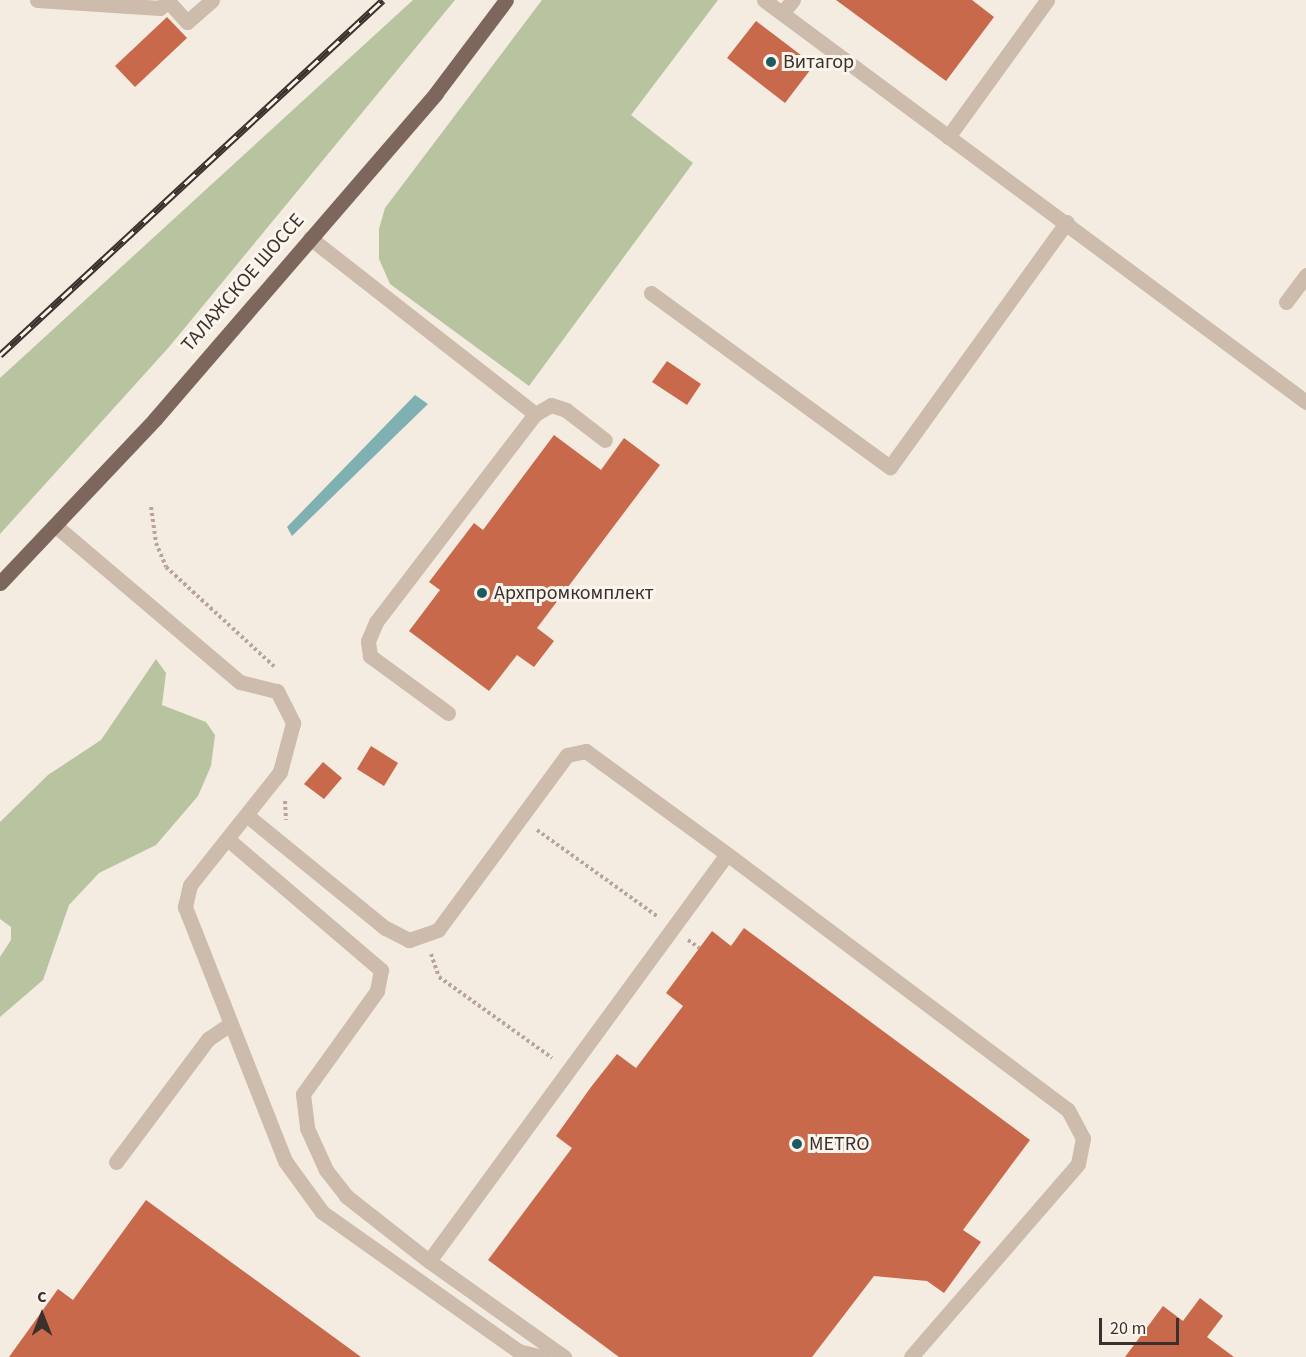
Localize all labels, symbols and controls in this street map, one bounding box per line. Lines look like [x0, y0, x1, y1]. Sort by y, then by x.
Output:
place label: Витагор [783, 50, 854, 74]
marker: Витагор [764, 55, 778, 69]
street label: ТАЛАЖСКОЕ ШОССЕ [177, 209, 309, 357]
place label: Архпромкомплект [494, 581, 654, 605]
marker: Архпромкомплект [475, 586, 489, 600]
place label: METRO [809, 1132, 869, 1156]
marker: METRO [790, 1137, 804, 1151]
north arrow [12, 1285, 72, 1345]
text: С [37, 1286, 47, 1308]
scale bar [1102, 1306, 1182, 1344]
text: 20 m [1110, 1316, 1146, 1341]

